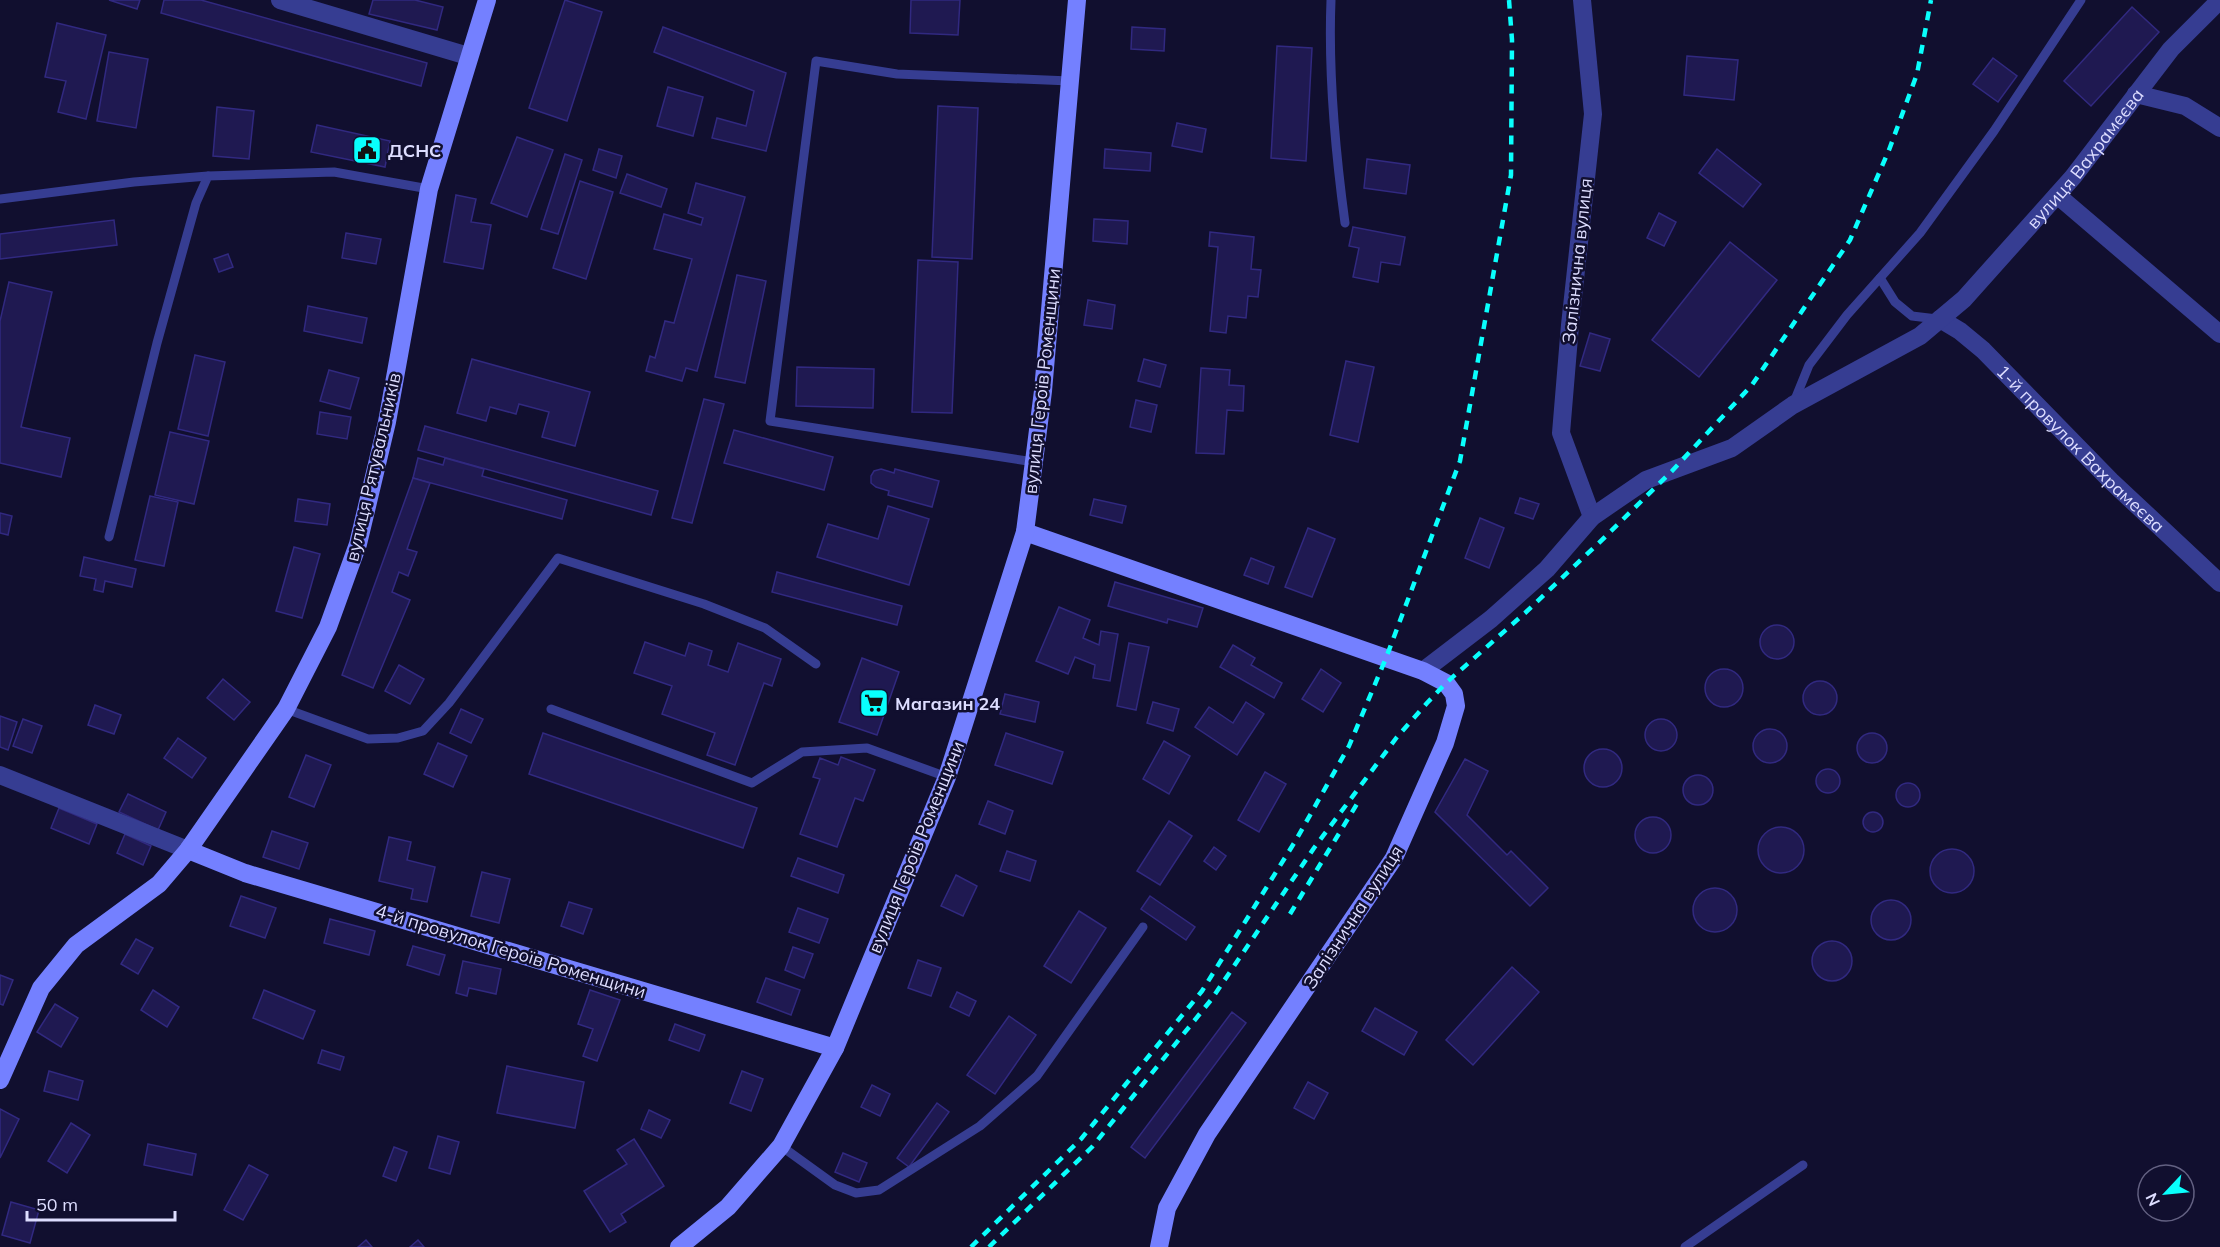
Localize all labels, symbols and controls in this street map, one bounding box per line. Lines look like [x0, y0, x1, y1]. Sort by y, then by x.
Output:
street label: вулиця Вахрамеєва [2021, 83, 2148, 233]
public building icon: ДСНС [351, 134, 383, 166]
place label: ДСНС [388, 139, 441, 162]
street label: Залізнична вулиця [1557, 177, 1597, 345]
street label: вулиця Героїв Роменщини [1019, 267, 1065, 495]
street label: 1-й провулок Вахрамеєва [1992, 360, 2170, 537]
street label: вулиця Рятувальників [340, 370, 406, 564]
supermarket icon: Магазин 24 [858, 687, 890, 719]
place label: Магазин 24 [895, 692, 1000, 715]
street label: вулиця Героїв Роменщини [863, 738, 969, 956]
street label: Залізнична вулиця [1298, 841, 1408, 993]
street label: 4-й провулок Героїв Роменщини [373, 899, 649, 1003]
north arrow [2136, 1163, 2196, 1223]
scale bar [27, 1184, 176, 1222]
text: N [2141, 1190, 2164, 1209]
text: 50 m [36, 1193, 78, 1216]

